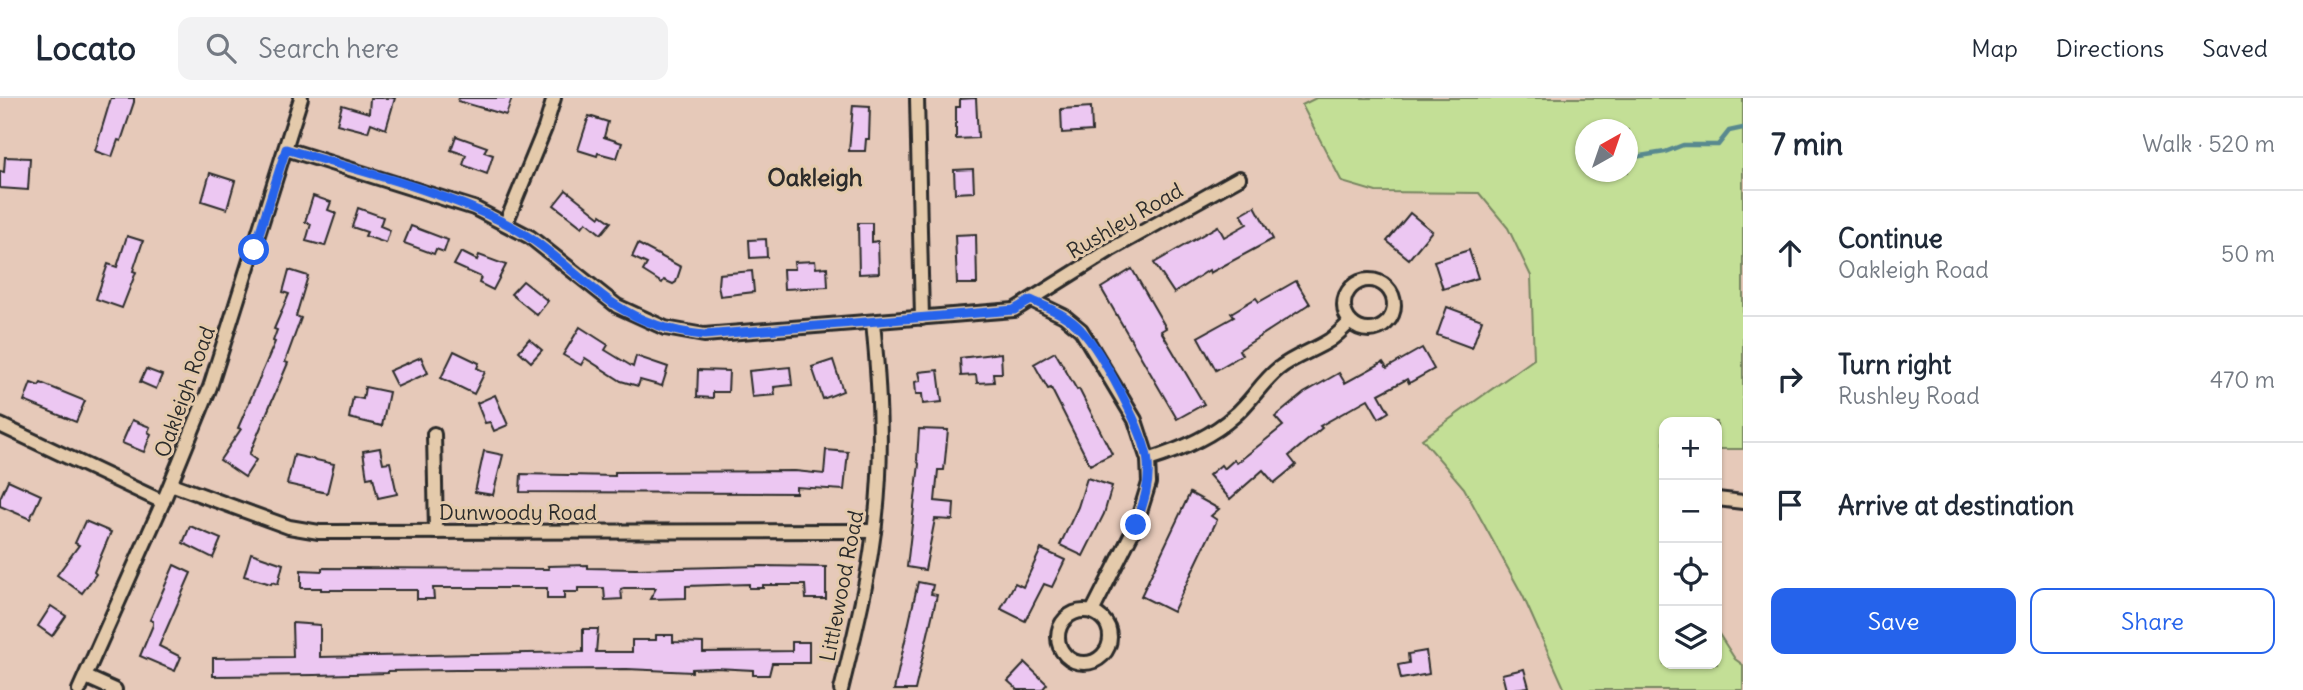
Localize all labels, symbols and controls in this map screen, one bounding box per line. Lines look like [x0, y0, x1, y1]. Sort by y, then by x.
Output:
search box [178, 17, 668, 80]
text: Locato [35, 27, 136, 69]
icon: search [202, 29, 240, 67]
text: Search here [258, 32, 399, 65]
text: Map [1971, 33, 2018, 63]
text: Directions [2056, 33, 2164, 63]
text: Saved [2202, 33, 2268, 63]
north arrow [1575, 119, 1638, 182]
text: 7 min [1771, 125, 1843, 163]
text: Walk · 520 m [2142, 129, 2275, 158]
district label: Oakleigh [767, 162, 863, 192]
street label: Rushley Road [1062, 177, 1188, 265]
text: Continue [1838, 222, 1943, 255]
route start [238, 234, 269, 265]
icon: ahead [1771, 234, 1809, 272]
text: 50 m [2221, 239, 2275, 268]
text: Oakleigh Road [1838, 255, 1989, 284]
street label: Oakleigh Road [148, 322, 221, 461]
text: Turn right [1838, 348, 1951, 381]
icon: right [1771, 360, 1809, 398]
text: 470 m [2210, 365, 2275, 394]
text: Rushley Road [1838, 381, 1980, 410]
map controls [1659, 417, 1722, 669]
button: + [1659, 417, 1722, 480]
button: − [1659, 480, 1722, 543]
icon: arrive [1771, 486, 1809, 524]
text: Arrive at destination [1838, 489, 2074, 522]
street label: Dunwoody Road [439, 499, 597, 526]
street label: Littlewood Road [814, 508, 869, 664]
route end [1120, 509, 1151, 540]
button: locate [1659, 543, 1722, 606]
button: Save [1771, 588, 2016, 654]
button: Share [2030, 588, 2275, 654]
button: layers [1659, 606, 1722, 669]

